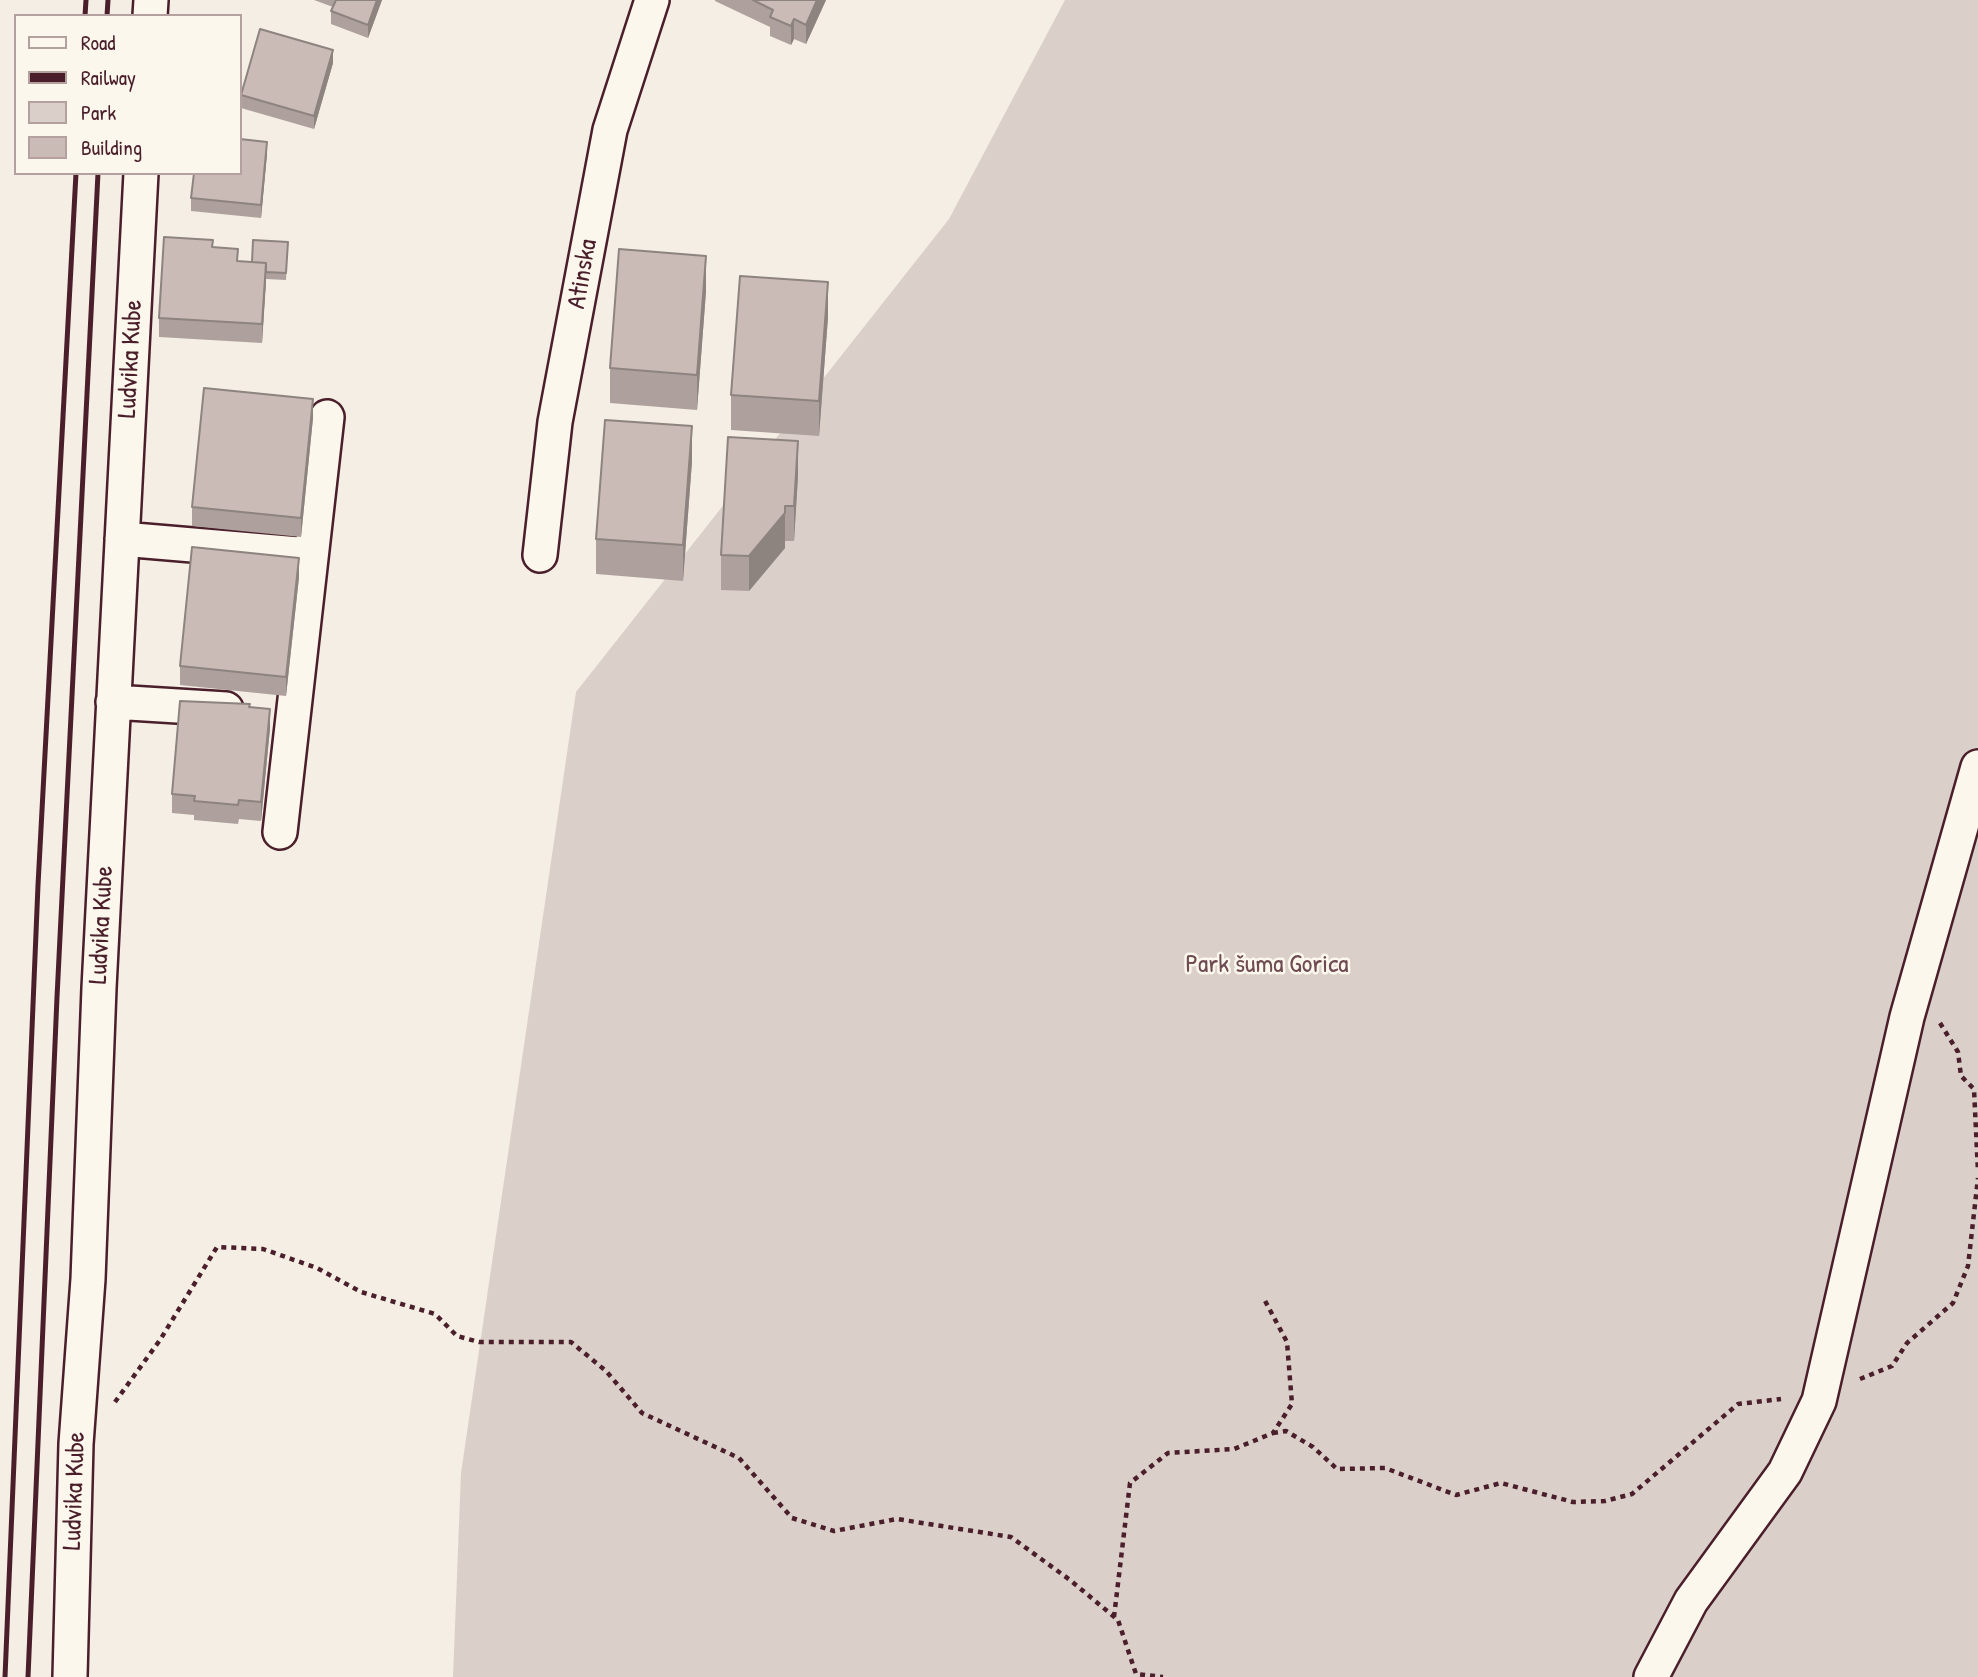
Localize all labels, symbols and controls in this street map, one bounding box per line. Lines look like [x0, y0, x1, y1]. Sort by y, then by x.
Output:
legend [14, 14, 242, 175]
text: Road [81, 28, 115, 57]
text: Railway [81, 63, 136, 92]
text: Park [81, 98, 116, 127]
text: Building [81, 133, 142, 162]
street label: Atinska [562, 237, 604, 311]
street label: Ludvika Kube [112, 299, 150, 419]
street label: Ludvika Kube [83, 865, 121, 985]
park label: Park šuma Gorica [1186, 949, 1348, 981]
street label: Ludvika Kube [57, 1431, 93, 1551]

